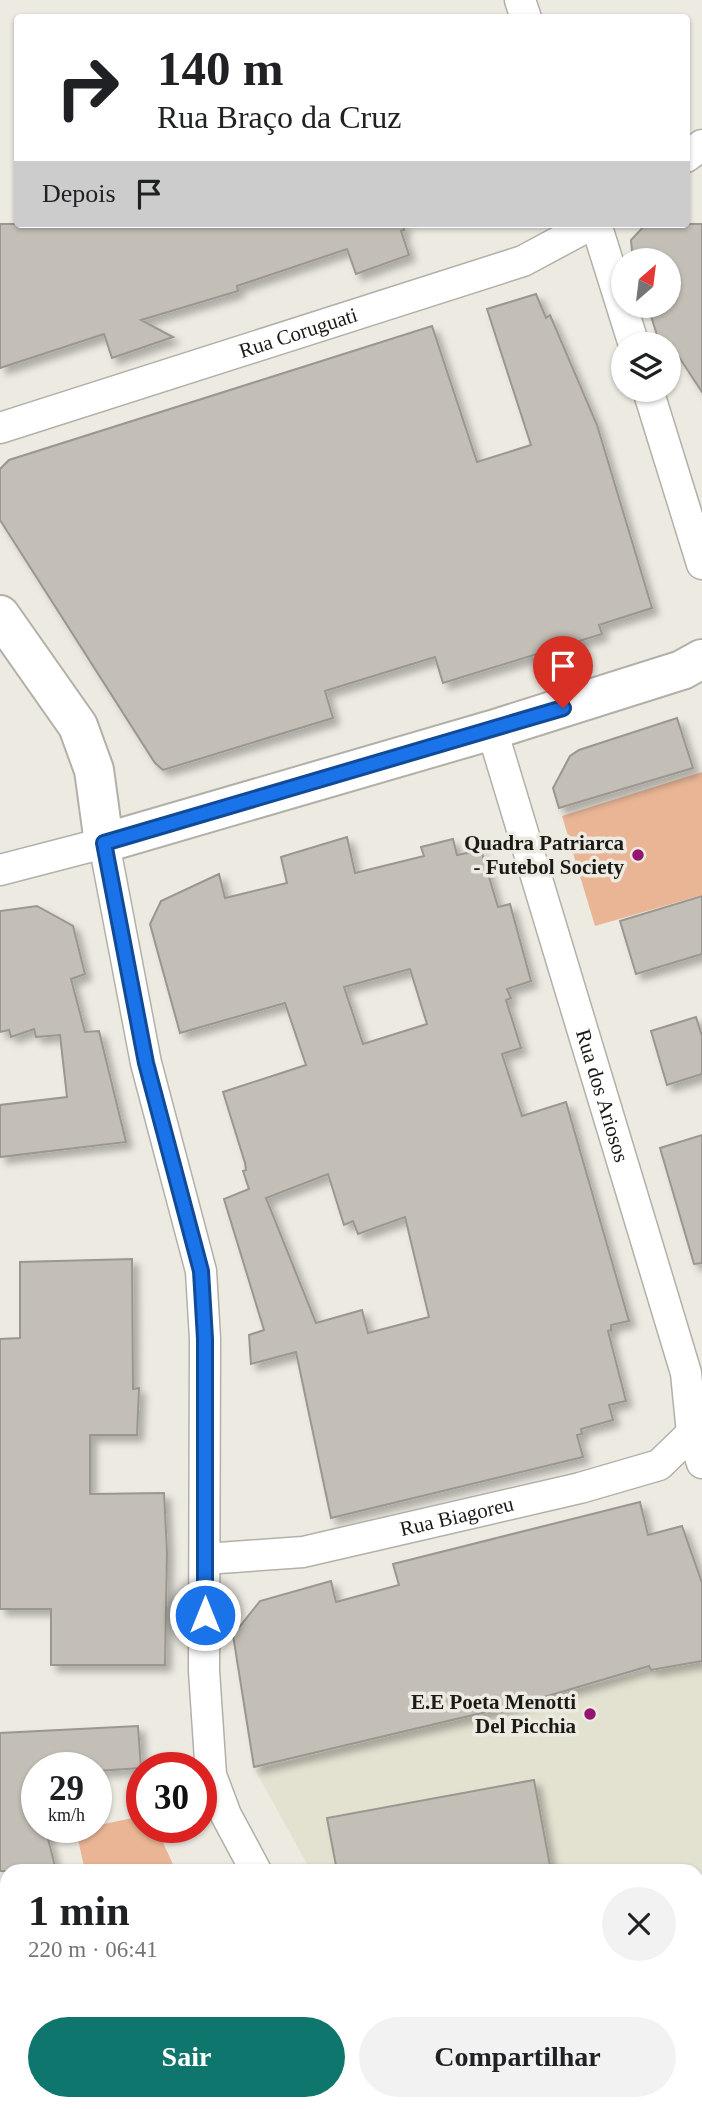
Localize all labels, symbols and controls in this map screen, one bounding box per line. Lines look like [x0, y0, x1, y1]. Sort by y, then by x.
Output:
text: 140 m [157, 41, 284, 96]
icon: right [42, 42, 133, 133]
text: Rua Braço da Cruz [157, 99, 401, 135]
icon: arrive [130, 175, 168, 213]
text: Depois [42, 179, 116, 208]
north arrow [611, 248, 681, 318]
map controls [611, 248, 681, 402]
street label: Rua Coruguati [236, 303, 361, 363]
button: layers [611, 332, 681, 402]
pin [533, 636, 593, 708]
icon: arrive [544, 647, 582, 685]
place label: Quadra Patriarca - Futebol Society [464, 831, 624, 879]
marker: Quadra Patriarca - Futebol Society [630, 847, 646, 863]
street label: Rua dos Ariosos [571, 1026, 634, 1165]
street label: Rua Biagoreu [397, 1492, 516, 1541]
position arrow [168, 1578, 242, 1652]
place label: E.E Poeta Menotti Del Picchia [411, 1690, 576, 1738]
marker: E.E Poeta Menotti Del Picchia [582, 1706, 598, 1722]
speed limit sign: 30 [126, 1752, 217, 1843]
text: 29 [49, 1769, 84, 1808]
text: km/h [48, 1805, 85, 1825]
button: close [602, 1887, 676, 1961]
text: 1 min [28, 1888, 130, 1934]
text: 220 m · 06:41 [28, 1937, 158, 1962]
button: Sair [28, 2017, 345, 2097]
button: Compartilhar [359, 2017, 676, 2097]

